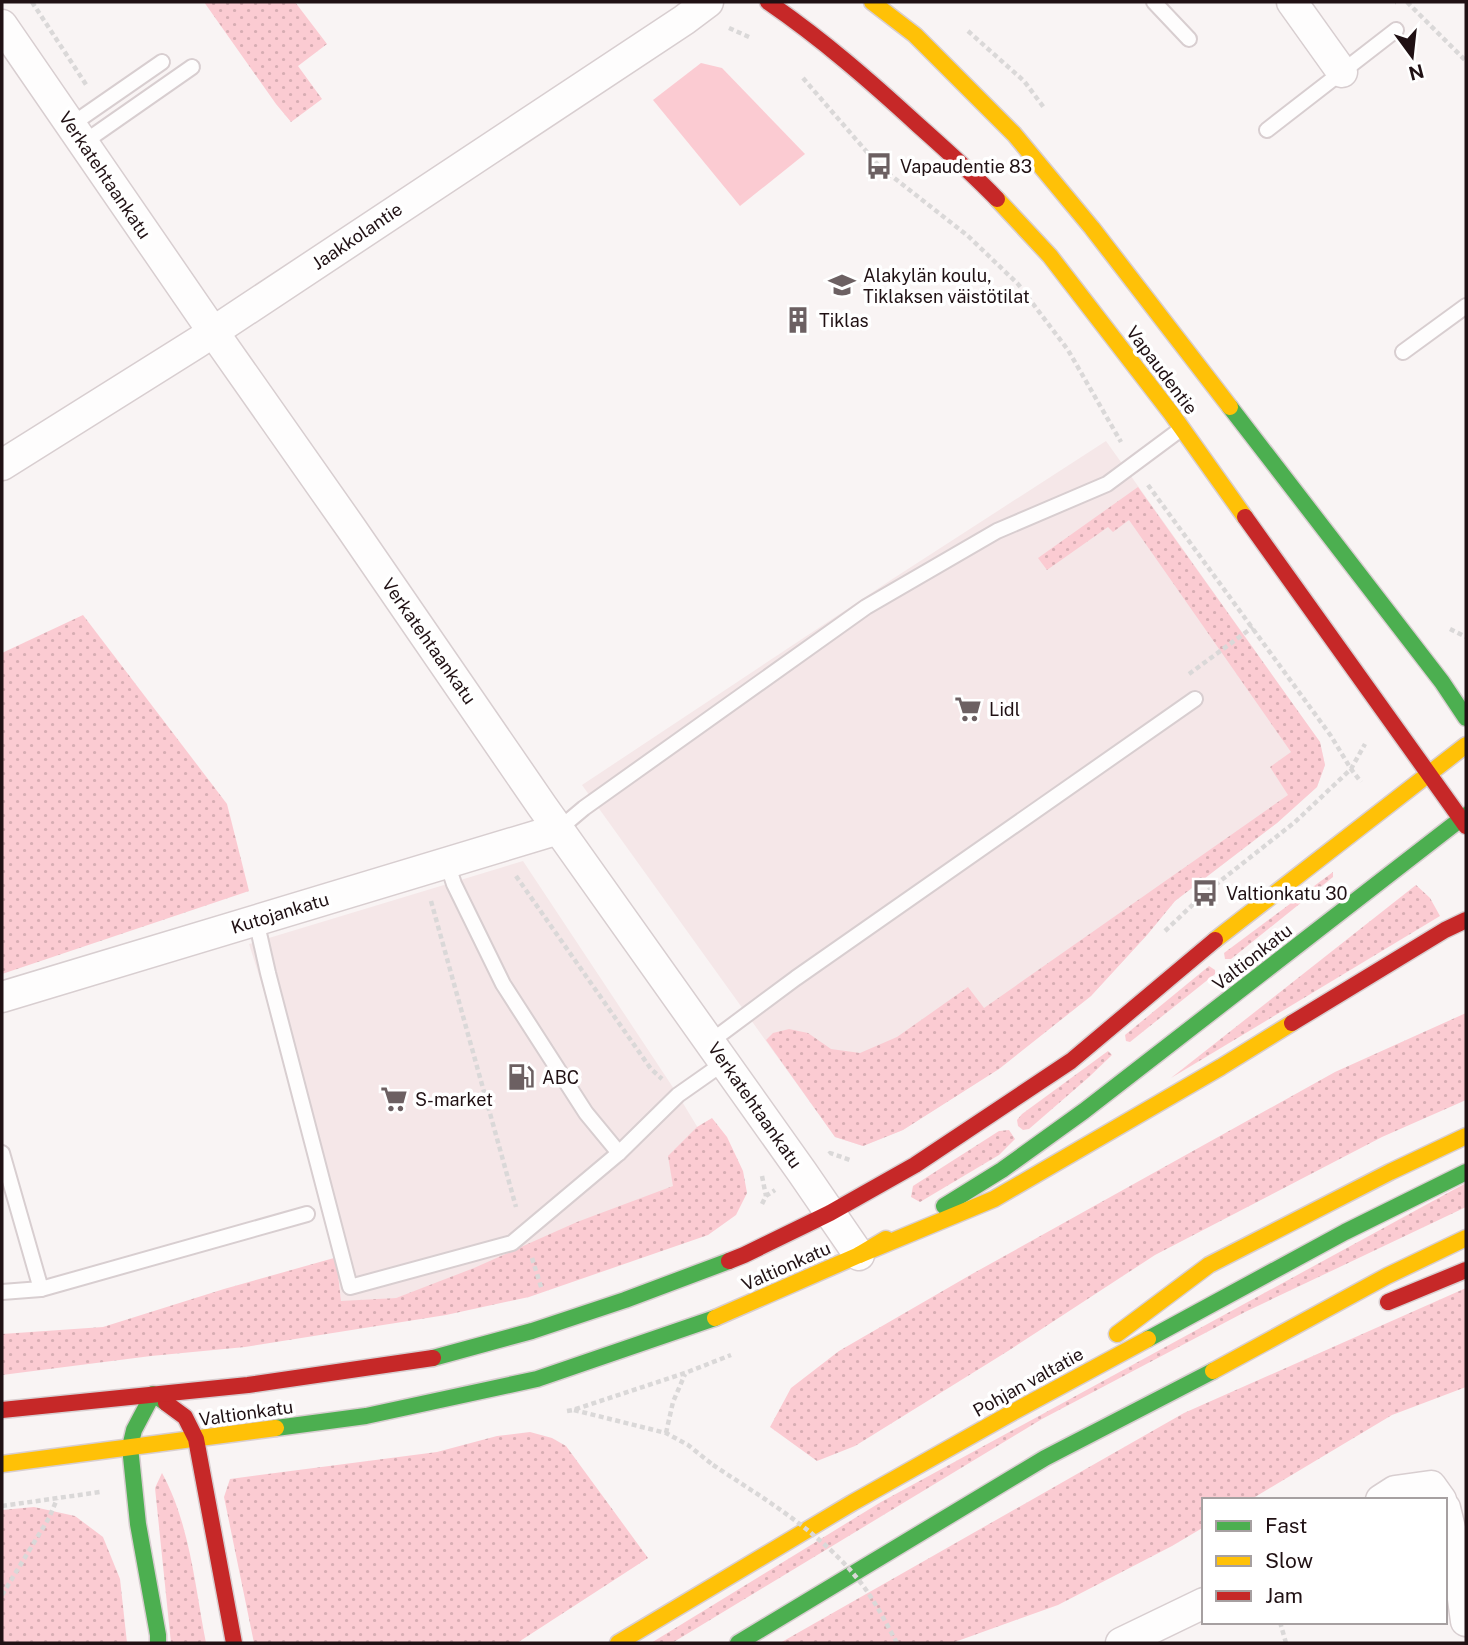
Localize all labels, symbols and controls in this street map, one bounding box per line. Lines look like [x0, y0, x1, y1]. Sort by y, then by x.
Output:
north arrow [1377, 21, 1447, 91]
text: N [1406, 60, 1426, 85]
street label: Verkatehtaankatu [55, 107, 155, 243]
bus stop icon: Vapaudentie 83 [864, 151, 894, 181]
place label: Vapaudentie 83 [900, 156, 1032, 177]
street label: Jaakkolantie [308, 198, 406, 274]
place label: Alakylän koulu, Tiklaksen väistötilat [863, 265, 1030, 307]
school or university icon: Alakylän koulu, Tiklaksen väistötilat [827, 270, 857, 300]
building icon: Tiklas [783, 305, 813, 335]
place label: Tiklas [819, 310, 869, 331]
street label: Vapaudentie [1122, 322, 1202, 418]
street label: Verkatehtaankatu [378, 574, 480, 708]
supermarket icon: Lidl [953, 694, 983, 724]
place label: Lidl [989, 699, 1020, 720]
bus stop icon: Valtionkatu 30 [1190, 878, 1220, 908]
place label: Valtionkatu 30 [1226, 883, 1347, 904]
street label: Kutojankatu [229, 888, 331, 938]
street label: Valtionkatu [1208, 920, 1296, 994]
street label: Verkatehtaankatu [704, 1038, 806, 1172]
fuel station icon: ABC [506, 1062, 536, 1092]
place label: ABC [542, 1067, 579, 1088]
supermarket icon: S-market [379, 1084, 409, 1114]
place label: S-market [415, 1089, 493, 1110]
street label: Valtionkatu [738, 1237, 834, 1295]
street label: Pohjan valtatie [969, 1343, 1087, 1421]
street label: Valtionkatu [198, 1396, 294, 1430]
legend [1202, 1498, 1447, 1624]
text: Fast [1265, 1513, 1307, 1538]
text: Slow [1265, 1548, 1313, 1573]
text: Jam [1265, 1583, 1303, 1608]

